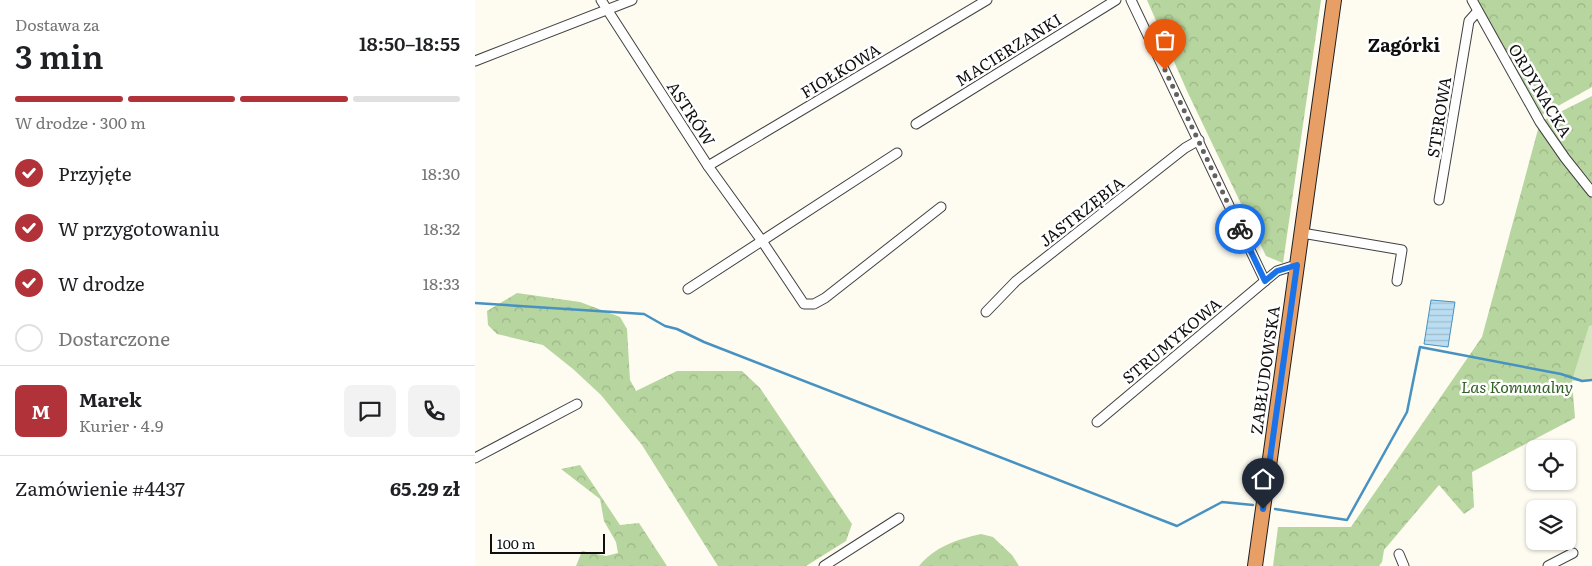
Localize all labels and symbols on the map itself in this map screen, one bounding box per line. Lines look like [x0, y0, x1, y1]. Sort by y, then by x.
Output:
street label: MACIERZANKI [950, 7, 1066, 91]
pin [1144, 19, 1186, 70]
district label: Zagórki [1368, 31, 1441, 58]
street label: FIOŁKOWA [795, 37, 885, 103]
street label: ORDYNACKA [1504, 39, 1579, 142]
street label: STEROWA [1420, 75, 1456, 159]
street label: ASTRÓW [662, 76, 722, 151]
street label: JASTRZĘBIA [1034, 170, 1129, 252]
courier [1215, 204, 1265, 254]
street label: STRUMYKOWA [1116, 291, 1226, 389]
street label: ZABŁUDOWSKA [1243, 304, 1285, 436]
park label: Las Komunalny [1461, 374, 1573, 398]
pin [1242, 458, 1284, 509]
scale bar [490, 531, 605, 554]

